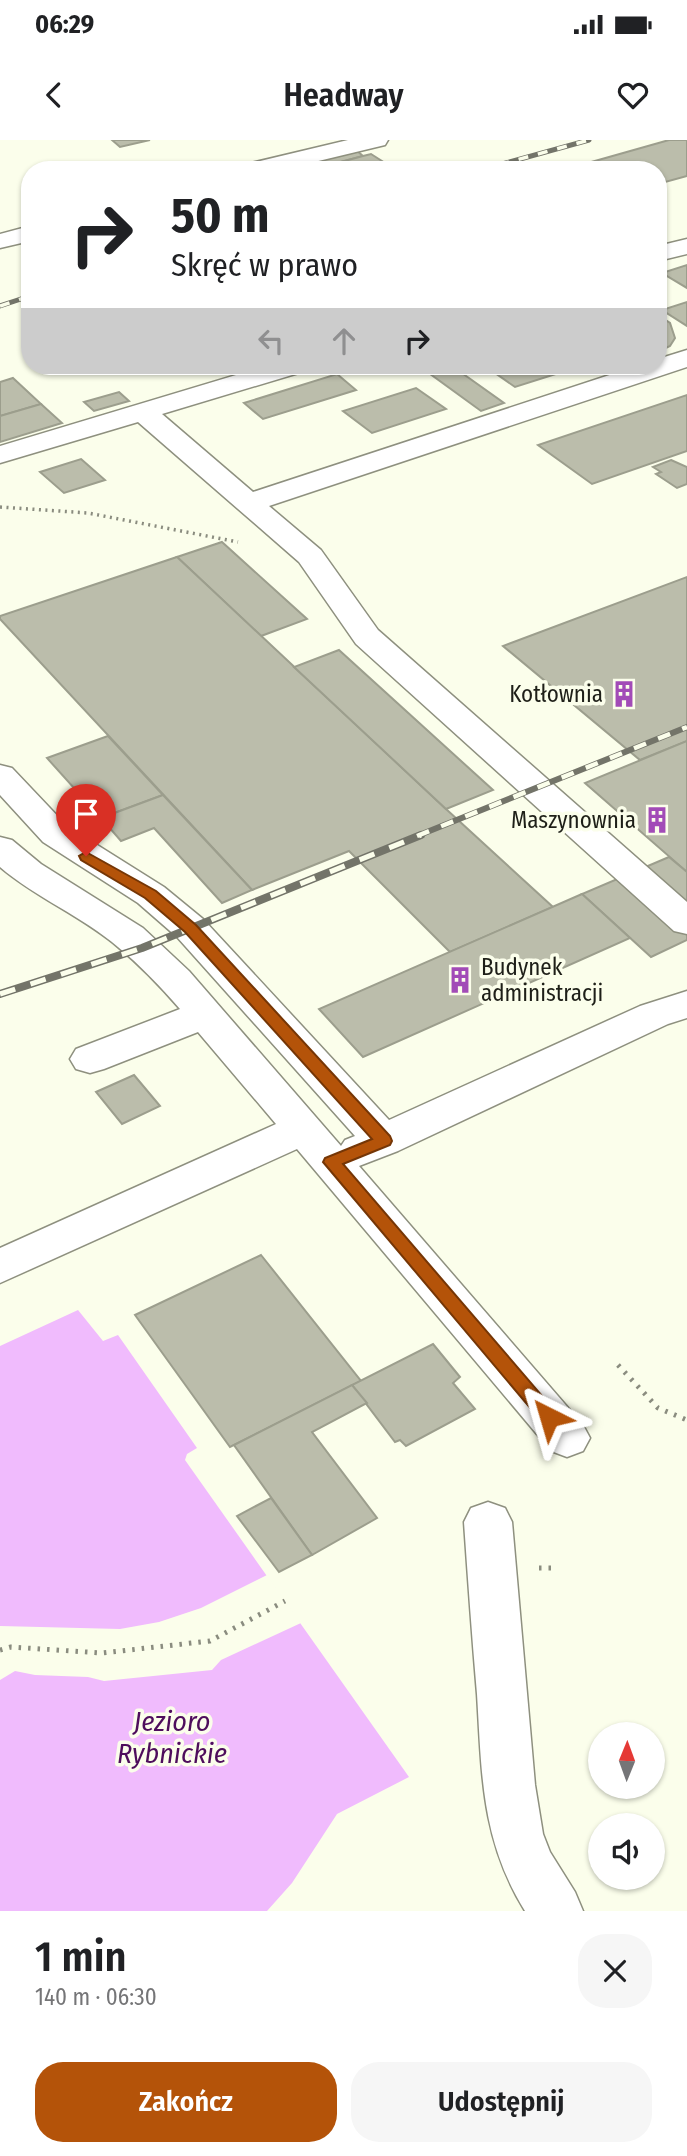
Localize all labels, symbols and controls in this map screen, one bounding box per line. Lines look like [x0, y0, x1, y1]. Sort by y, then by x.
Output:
text: 06:29 [35, 9, 94, 40]
icon: back [35, 76, 73, 114]
text: Headway [283, 76, 404, 114]
icon: heart [614, 76, 652, 114]
text: 50 m [171, 186, 269, 245]
icon: right [56, 189, 147, 280]
text: Skręć w prawo [171, 246, 358, 284]
icon: left [252, 322, 290, 360]
icon: ahead [325, 322, 363, 360]
icon: right [398, 322, 436, 360]
building icon: Kotłownia [609, 679, 639, 709]
place label: Kotłownia [509, 680, 603, 708]
pin [56, 784, 116, 856]
icon: arrive [67, 795, 105, 833]
building icon: Maszynownia [642, 805, 672, 835]
place label: Maszynownia [511, 806, 636, 834]
place label: Budynek administracji [481, 953, 603, 1007]
building icon: Budynek administracji [445, 965, 475, 995]
position arrow [512, 1380, 586, 1454]
water label: Jezioro Rybnickie [117, 1705, 227, 1770]
north arrow [588, 1722, 665, 1799]
map controls [588, 1722, 665, 1890]
button: sound [588, 1813, 665, 1890]
text: 1 min [35, 1932, 126, 1982]
button: close [578, 1934, 652, 2008]
text: 140 m · 06:30 [35, 1983, 157, 2011]
button: Zakończ [35, 2062, 337, 2142]
button: Udostępnij [351, 2062, 652, 2142]

